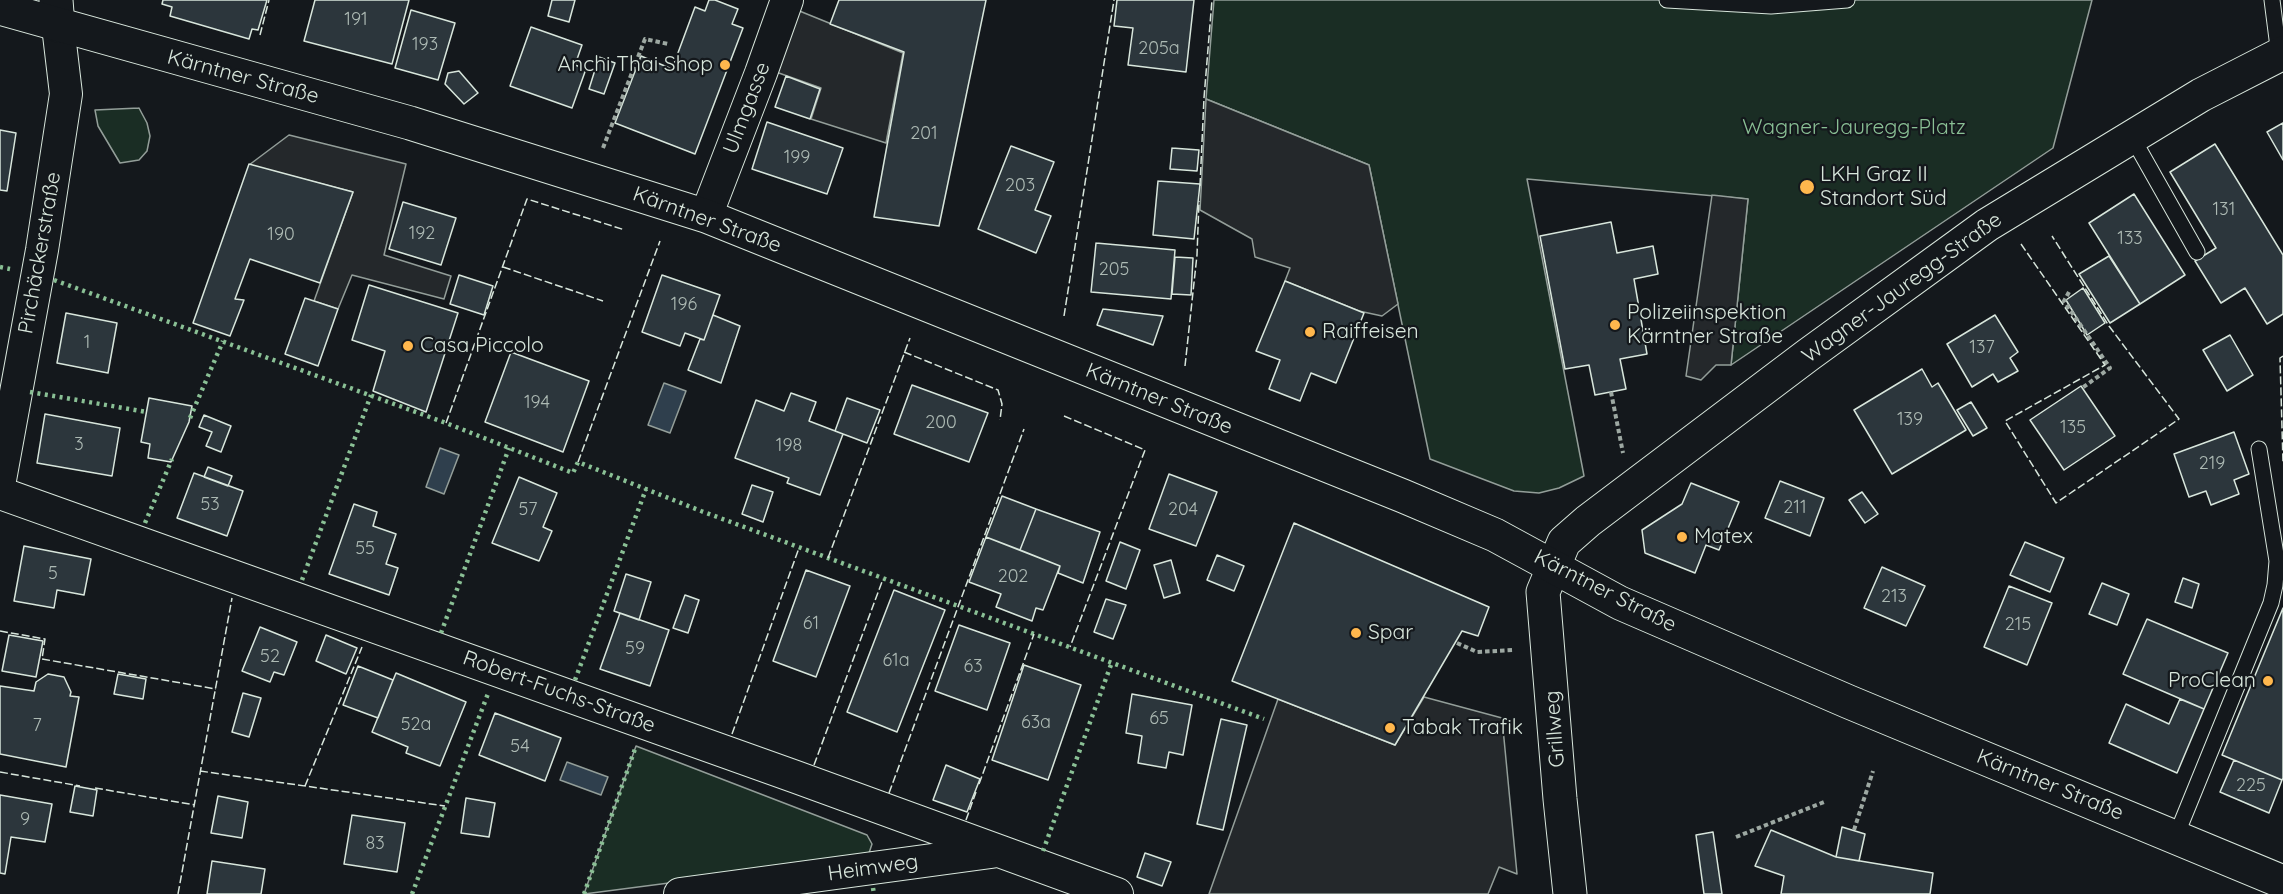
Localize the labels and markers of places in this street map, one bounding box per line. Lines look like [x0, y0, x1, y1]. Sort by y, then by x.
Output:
place label: Anchi Thai Shop [558, 52, 713, 78]
marker: Anchi Thai Shop [718, 58, 732, 72]
place label: LKH Graz II Standort Süd [1820, 162, 1947, 212]
marker: LKH Graz II Standort Süd [1798, 178, 1816, 196]
place label: Polizeiinspektion Kärntner Straße [1627, 300, 1786, 350]
marker: Polizeiinspektion Kärntner Straße [1608, 318, 1622, 332]
place label: Raiffeisen [1322, 319, 1419, 345]
marker: Raiffeisen [1303, 325, 1317, 339]
place label: Casa Piccolo [420, 333, 544, 359]
marker: Casa Piccolo [401, 339, 415, 353]
place label: Matex [1694, 524, 1753, 550]
marker: Matex [1675, 530, 1689, 544]
place label: Spar [1368, 620, 1413, 646]
marker: Spar [1349, 626, 1363, 640]
place label: ProClean [2168, 668, 2256, 694]
marker: ProClean [2261, 674, 2275, 688]
place label: Tabak Trafik [1402, 715, 1523, 741]
marker: Tabak Trafik [1383, 721, 1397, 735]

